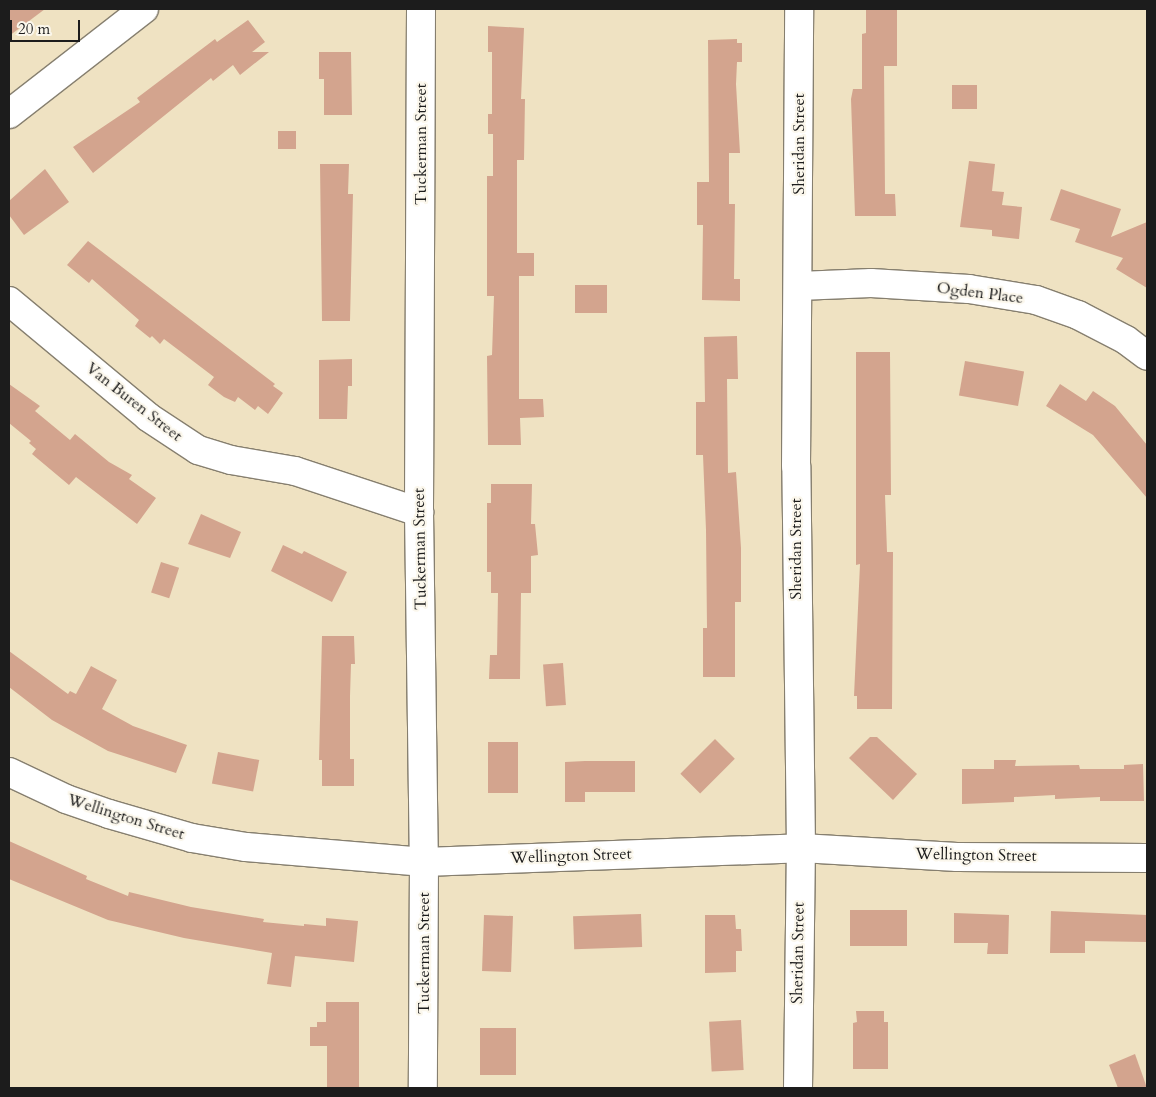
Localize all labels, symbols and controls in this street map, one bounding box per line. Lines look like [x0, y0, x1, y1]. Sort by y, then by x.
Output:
scale bar [12, 10, 82, 42]
text: 20 m [18, 19, 50, 39]
street label: Tuckerman Street [411, 83, 431, 205]
street label: Sheridan Street [789, 93, 809, 195]
street label: Ogden Place [936, 278, 1024, 308]
street label: Van Buren Street [82, 359, 186, 445]
street label: Tuckerman Street [409, 488, 431, 610]
street label: Sheridan Street [786, 498, 806, 600]
street label: Wellington Street [65, 790, 187, 844]
street label: Wellington Street [510, 844, 632, 868]
street label: Wellington Street [915, 844, 1037, 866]
street label: Tuckerman Street [414, 892, 434, 1014]
street label: Sheridan Street [788, 902, 808, 1004]

